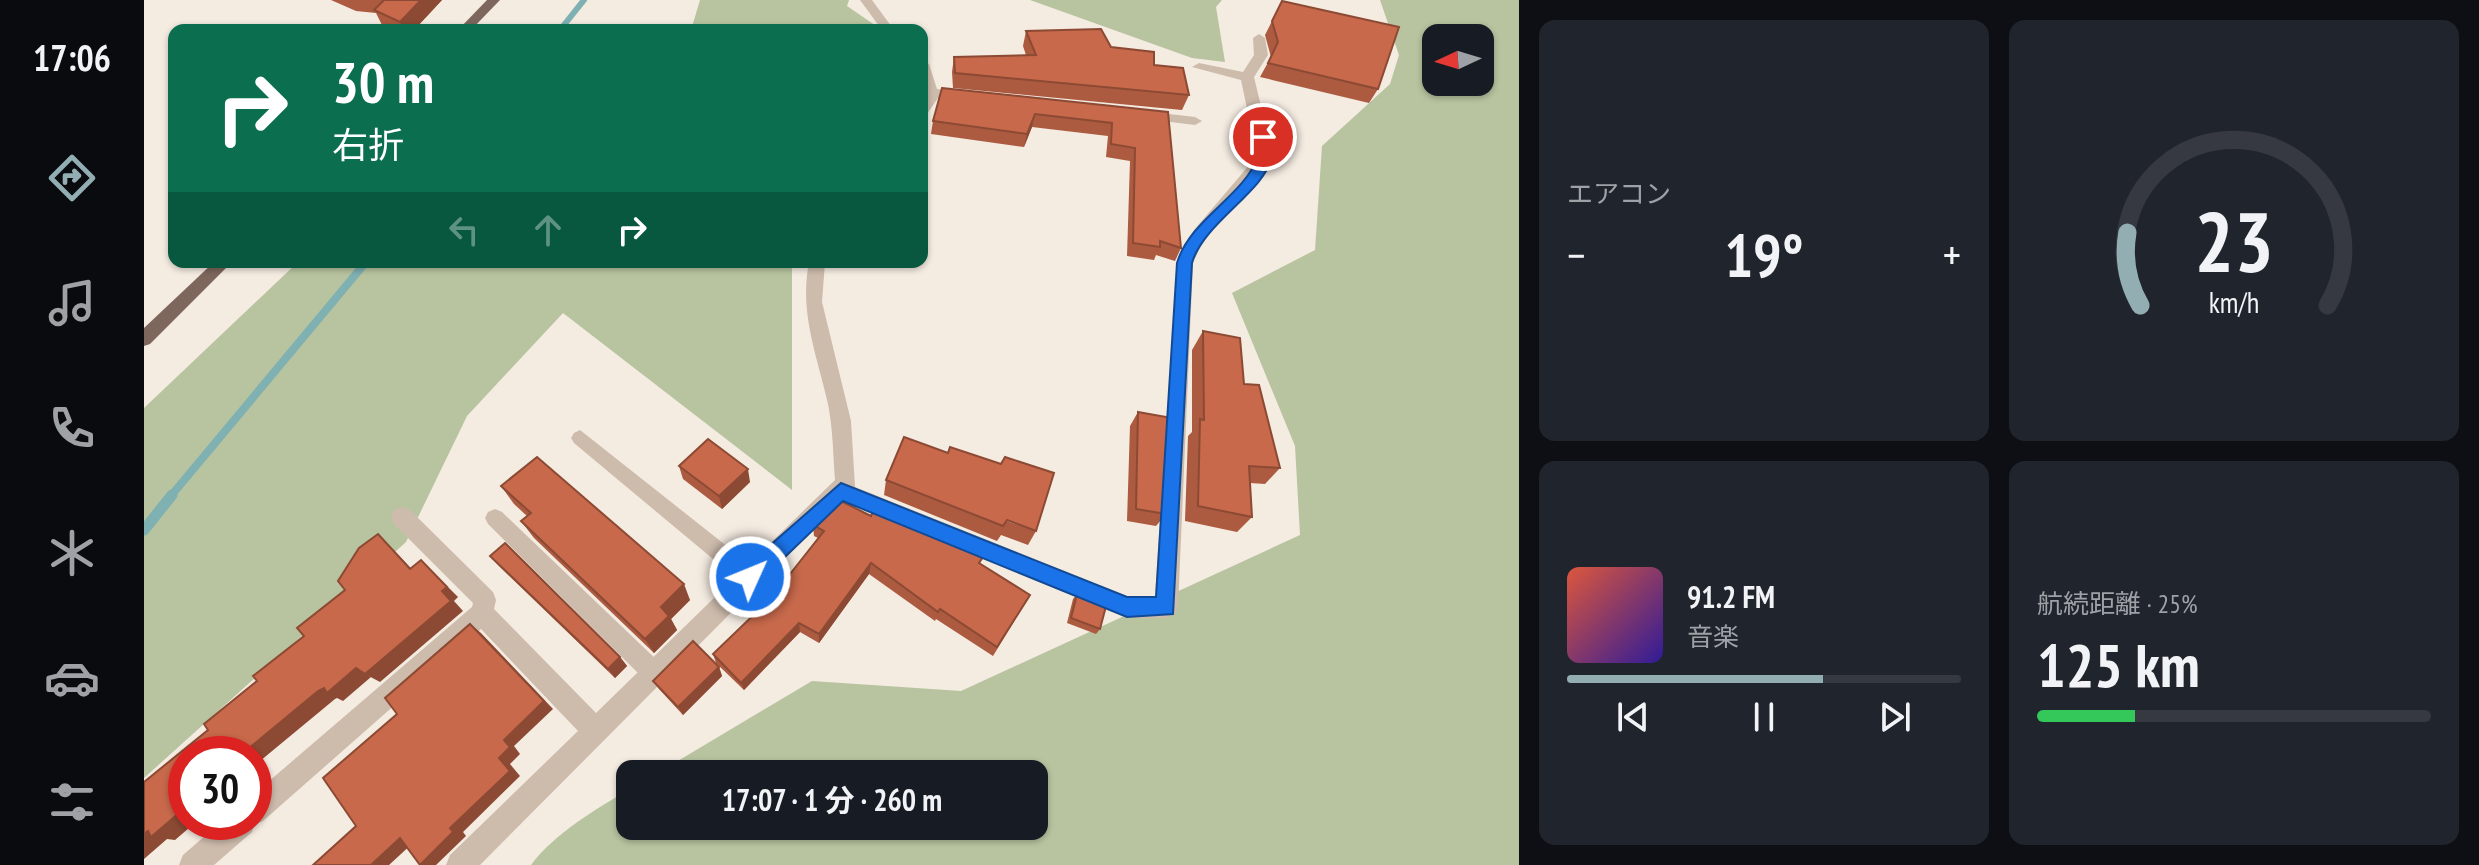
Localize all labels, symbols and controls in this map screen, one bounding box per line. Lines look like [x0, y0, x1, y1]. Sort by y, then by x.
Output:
north arrow [1422, 24, 1494, 96]
map controls [1422, 24, 1494, 96]
text: 17:06 [33, 34, 111, 81]
text: 30 m [332, 46, 434, 118]
icon: right [200, 56, 304, 160]
pin [1229, 103, 1297, 171]
icon: arrive [1241, 115, 1285, 159]
text: 右折 [332, 121, 404, 168]
icon: directions [44, 150, 100, 206]
text: エアコン [1567, 177, 1671, 210]
text: 23 [2194, 187, 2274, 295]
icon: left [442, 208, 486, 252]
icon: ahead [526, 208, 570, 252]
icon: right [610, 208, 654, 252]
text: 19° [1724, 216, 1804, 294]
text: − [1567, 226, 1585, 283]
text: + [1943, 226, 1961, 283]
icon: music [44, 275, 100, 331]
text: km/h [2209, 284, 2259, 321]
icon: phone [44, 400, 100, 456]
icon: climate [44, 525, 100, 581]
position arrow [708, 535, 792, 619]
text: 91.2 FM [1687, 577, 1775, 616]
text: 航続距離 · 25% [2037, 587, 2198, 620]
text: 音楽 [1687, 620, 1739, 653]
text: 125 km [2037, 626, 2200, 704]
icon: car [44, 650, 100, 706]
icon: previous [1611, 695, 1655, 739]
icon: pause [1742, 695, 1786, 739]
icon: next [1873, 695, 1917, 739]
speed limit sign: 30 [168, 736, 272, 840]
icon: filters [44, 774, 100, 830]
text: 17:07 · 1 分 · 260 m [722, 780, 942, 819]

